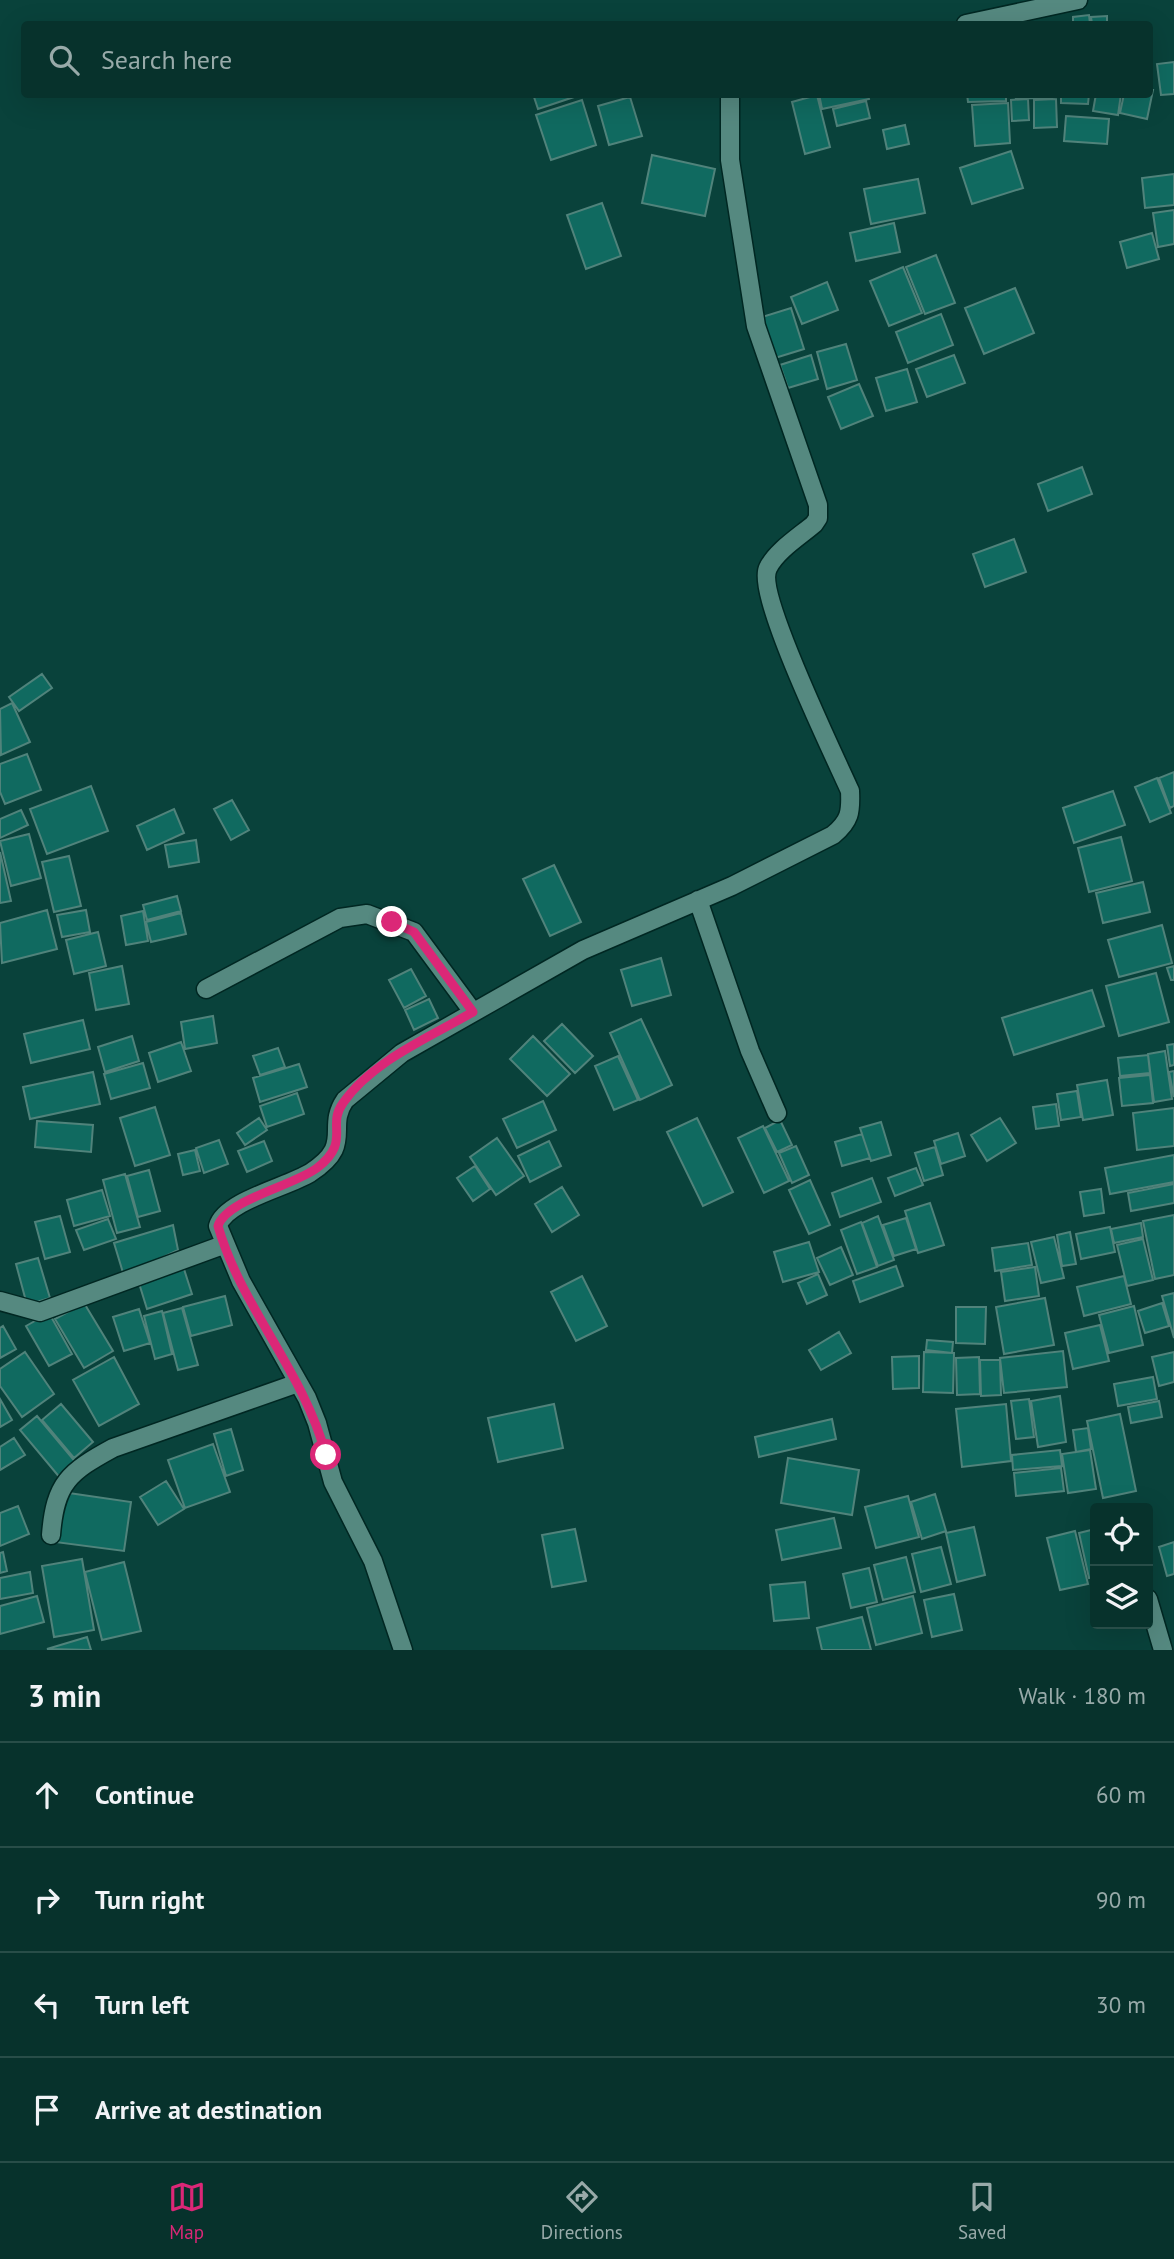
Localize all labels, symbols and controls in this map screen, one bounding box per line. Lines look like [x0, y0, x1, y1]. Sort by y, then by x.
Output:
search box [21, 21, 1153, 98]
icon: search [45, 41, 83, 79]
text: Search here [101, 43, 232, 76]
route end [376, 906, 407, 937]
route start [310, 1439, 341, 1470]
map controls [1090, 1503, 1153, 1629]
button: locate [1090, 1503, 1153, 1566]
button: layers [1090, 1566, 1153, 1629]
text: 3 min [28, 1676, 101, 1715]
text: Walk · 180 m [1019, 1681, 1146, 1710]
icon: ahead [28, 1776, 66, 1814]
text: Continue [95, 1778, 194, 1811]
text: 60 m [1096, 1780, 1146, 1809]
icon: right [28, 1881, 66, 1919]
text: Turn right [95, 1883, 204, 1916]
text: 90 m [1096, 1885, 1146, 1914]
icon: left [28, 1986, 66, 2024]
text: Turn left [95, 1988, 189, 2021]
text: 30 m [1096, 1990, 1146, 2019]
icon: arrive [28, 2091, 66, 2129]
text: Arrive at destination [95, 2093, 322, 2126]
tab: Map [168, 2178, 206, 2244]
tab: Directions [541, 2178, 623, 2244]
tab: Saved [958, 2178, 1006, 2244]

